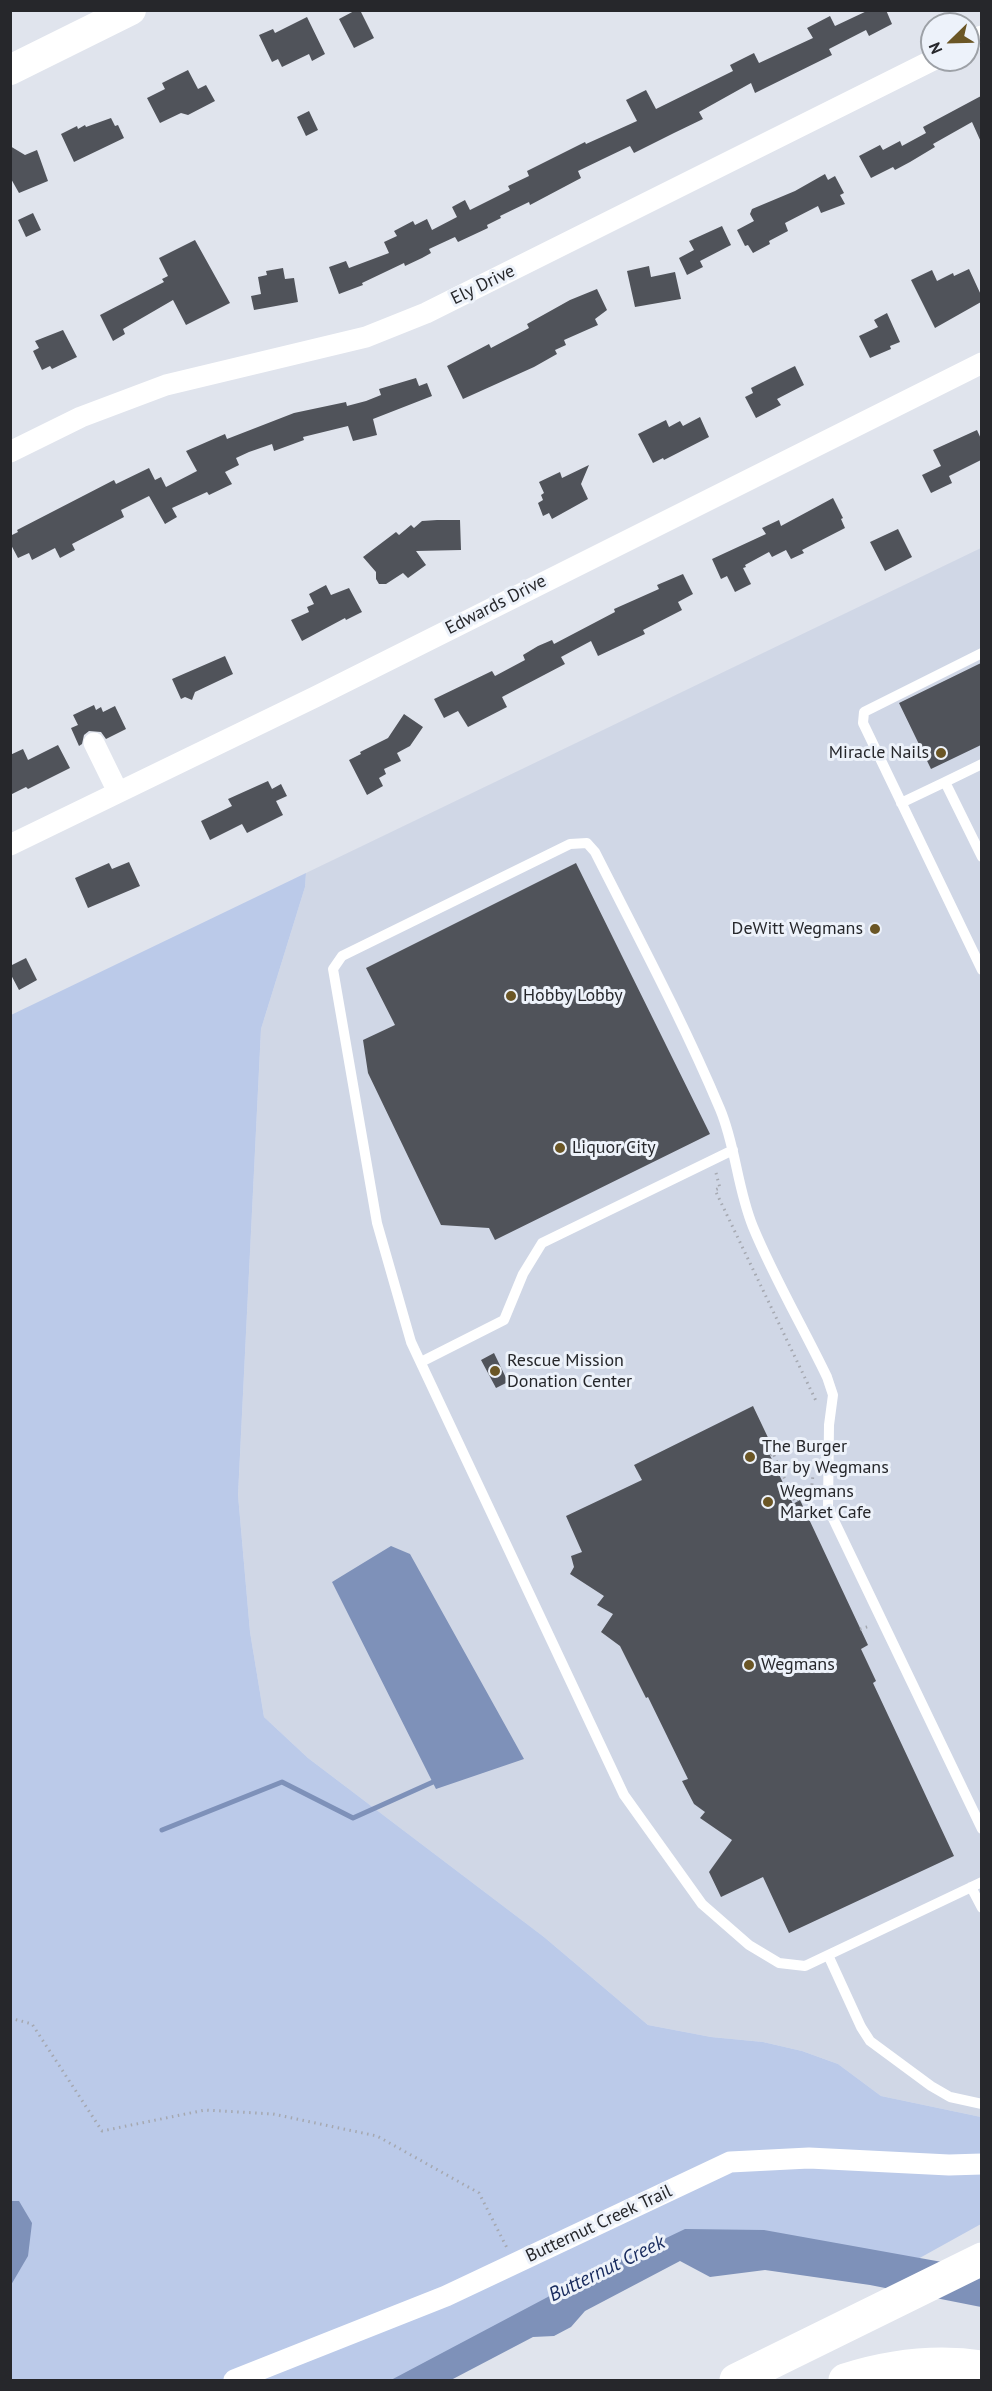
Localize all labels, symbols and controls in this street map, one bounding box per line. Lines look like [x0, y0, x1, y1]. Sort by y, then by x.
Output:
north arrow [920, 12, 980, 72]
text: N [924, 40, 947, 57]
street label: Ely Drive [448, 260, 518, 310]
street label: Edwards Drive [442, 570, 550, 640]
place label: Miracle Nails [829, 742, 929, 764]
marker: Miracle Nails [934, 746, 948, 760]
place label: DeWitt Wegmans [732, 918, 863, 940]
marker: DeWitt Wegmans [868, 922, 882, 936]
place label: Hobby Lobby [523, 985, 623, 1007]
marker: Hobby Lobby [504, 989, 518, 1003]
place label: Liquor City [572, 1137, 656, 1159]
marker: Liquor City [553, 1141, 567, 1155]
place label: Rescue Mission Donation Center [507, 1350, 632, 1392]
marker: Rescue Mission Donation Center [488, 1364, 502, 1378]
place label: The Burger Bar by Wegmans [762, 1436, 889, 1478]
marker: The Burger Bar by Wegmans [743, 1450, 757, 1464]
place label: Wegmans Market Cafe [780, 1481, 871, 1524]
marker: Wegmans Market Cafe [761, 1495, 775, 1509]
place label: Wegmans [761, 1654, 835, 1676]
marker: Wegmans [742, 1658, 756, 1672]
street label: Butternut Creek Trail [522, 2181, 676, 2267]
water label: Butternut Creek [545, 2231, 669, 2307]

